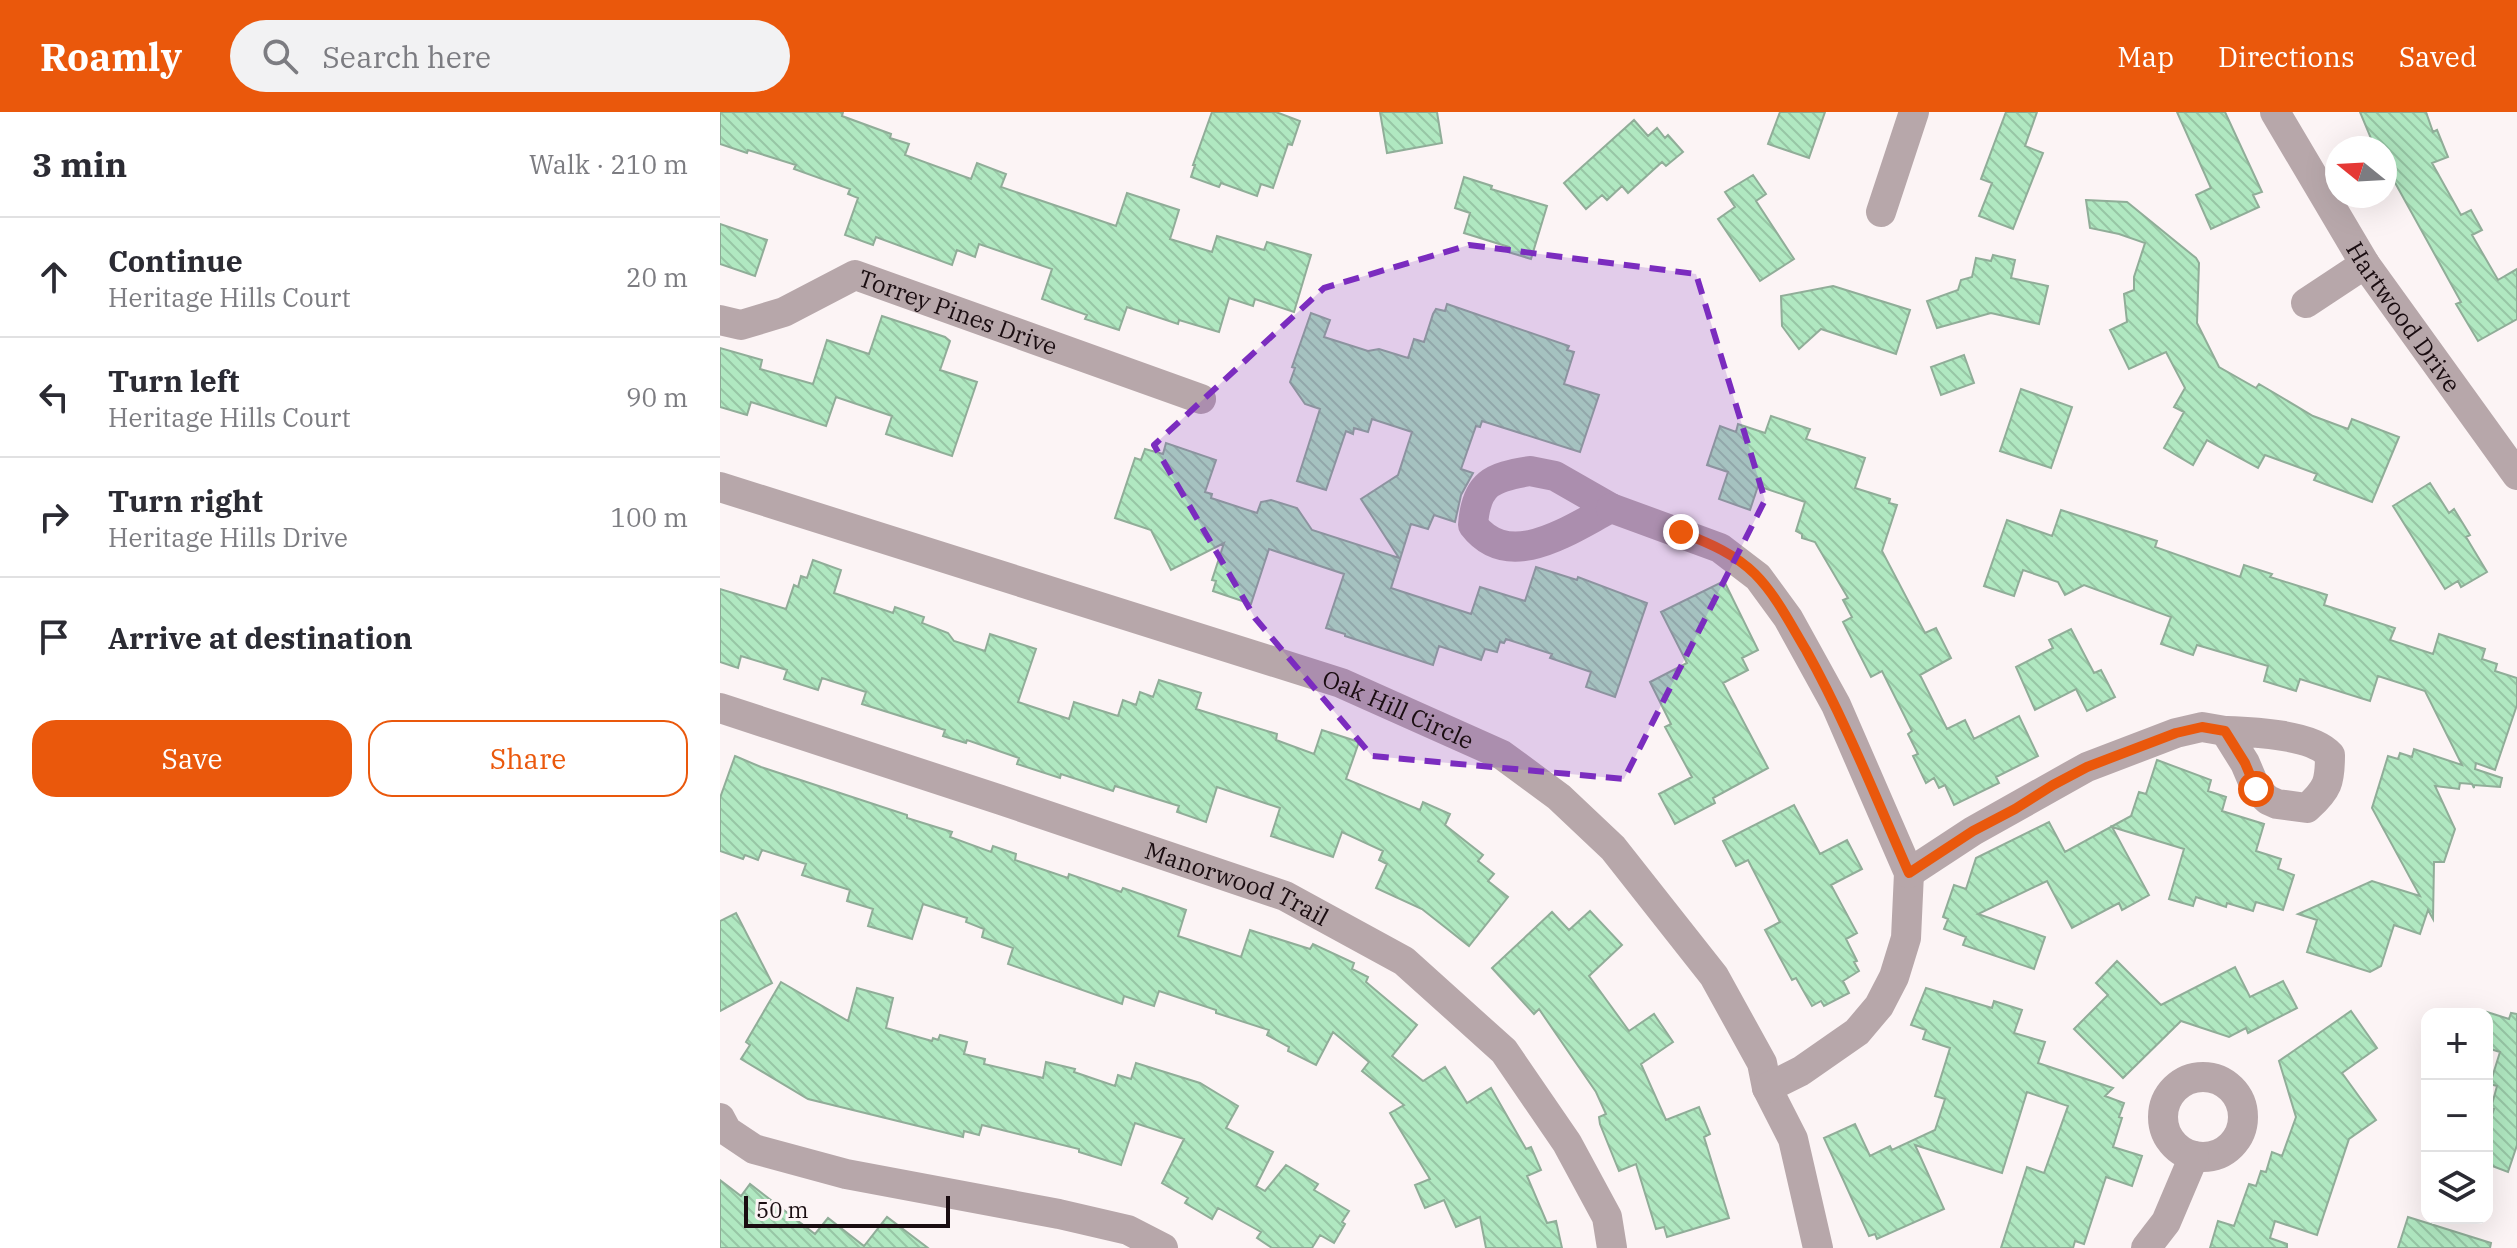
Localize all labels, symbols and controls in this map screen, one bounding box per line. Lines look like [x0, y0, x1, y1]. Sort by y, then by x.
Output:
search box [230, 20, 790, 92]
text: Roamly [40, 32, 182, 81]
icon: search [258, 34, 302, 78]
text: Search here [322, 37, 491, 76]
text: Map [2117, 38, 2174, 75]
text: Directions [2218, 38, 2355, 75]
text: Saved [2399, 38, 2477, 75]
north arrow [2325, 136, 2397, 208]
text: 3 min [32, 142, 127, 186]
text: Walk · 210 m [529, 147, 688, 181]
street label: Hartwood Drive [2339, 235, 2468, 399]
text: Continue [108, 241, 243, 280]
icon: ahead [32, 255, 76, 299]
text: 20 m [626, 260, 688, 294]
street label: Torrey Pines Drive [854, 262, 1062, 362]
text: Heritage Hills Court [108, 280, 351, 314]
text: Turn left [108, 361, 240, 400]
icon: left [32, 375, 76, 419]
text: 90 m [626, 380, 688, 414]
text: Heritage Hills Court [108, 400, 351, 434]
text: Turn right [108, 481, 263, 520]
icon: right [32, 495, 76, 539]
text: 100 m [610, 500, 688, 534]
route end [1663, 514, 1699, 550]
text: Heritage Hills Drive [108, 520, 348, 554]
icon: arrive [32, 615, 76, 659]
text: Arrive at destination [108, 618, 413, 657]
street label: Oak Hill Circle [1319, 662, 1479, 756]
button: Save [32, 720, 352, 797]
button: Share [368, 720, 688, 797]
route start [2238, 771, 2274, 807]
street label: Manorwood Trail [1141, 834, 1335, 933]
map controls [2421, 1008, 2493, 1224]
button: + [2421, 1008, 2493, 1080]
button: − [2421, 1080, 2493, 1152]
button: layers [2421, 1152, 2493, 1224]
scale bar [744, 1192, 950, 1228]
text: 50 m [756, 1195, 808, 1224]

